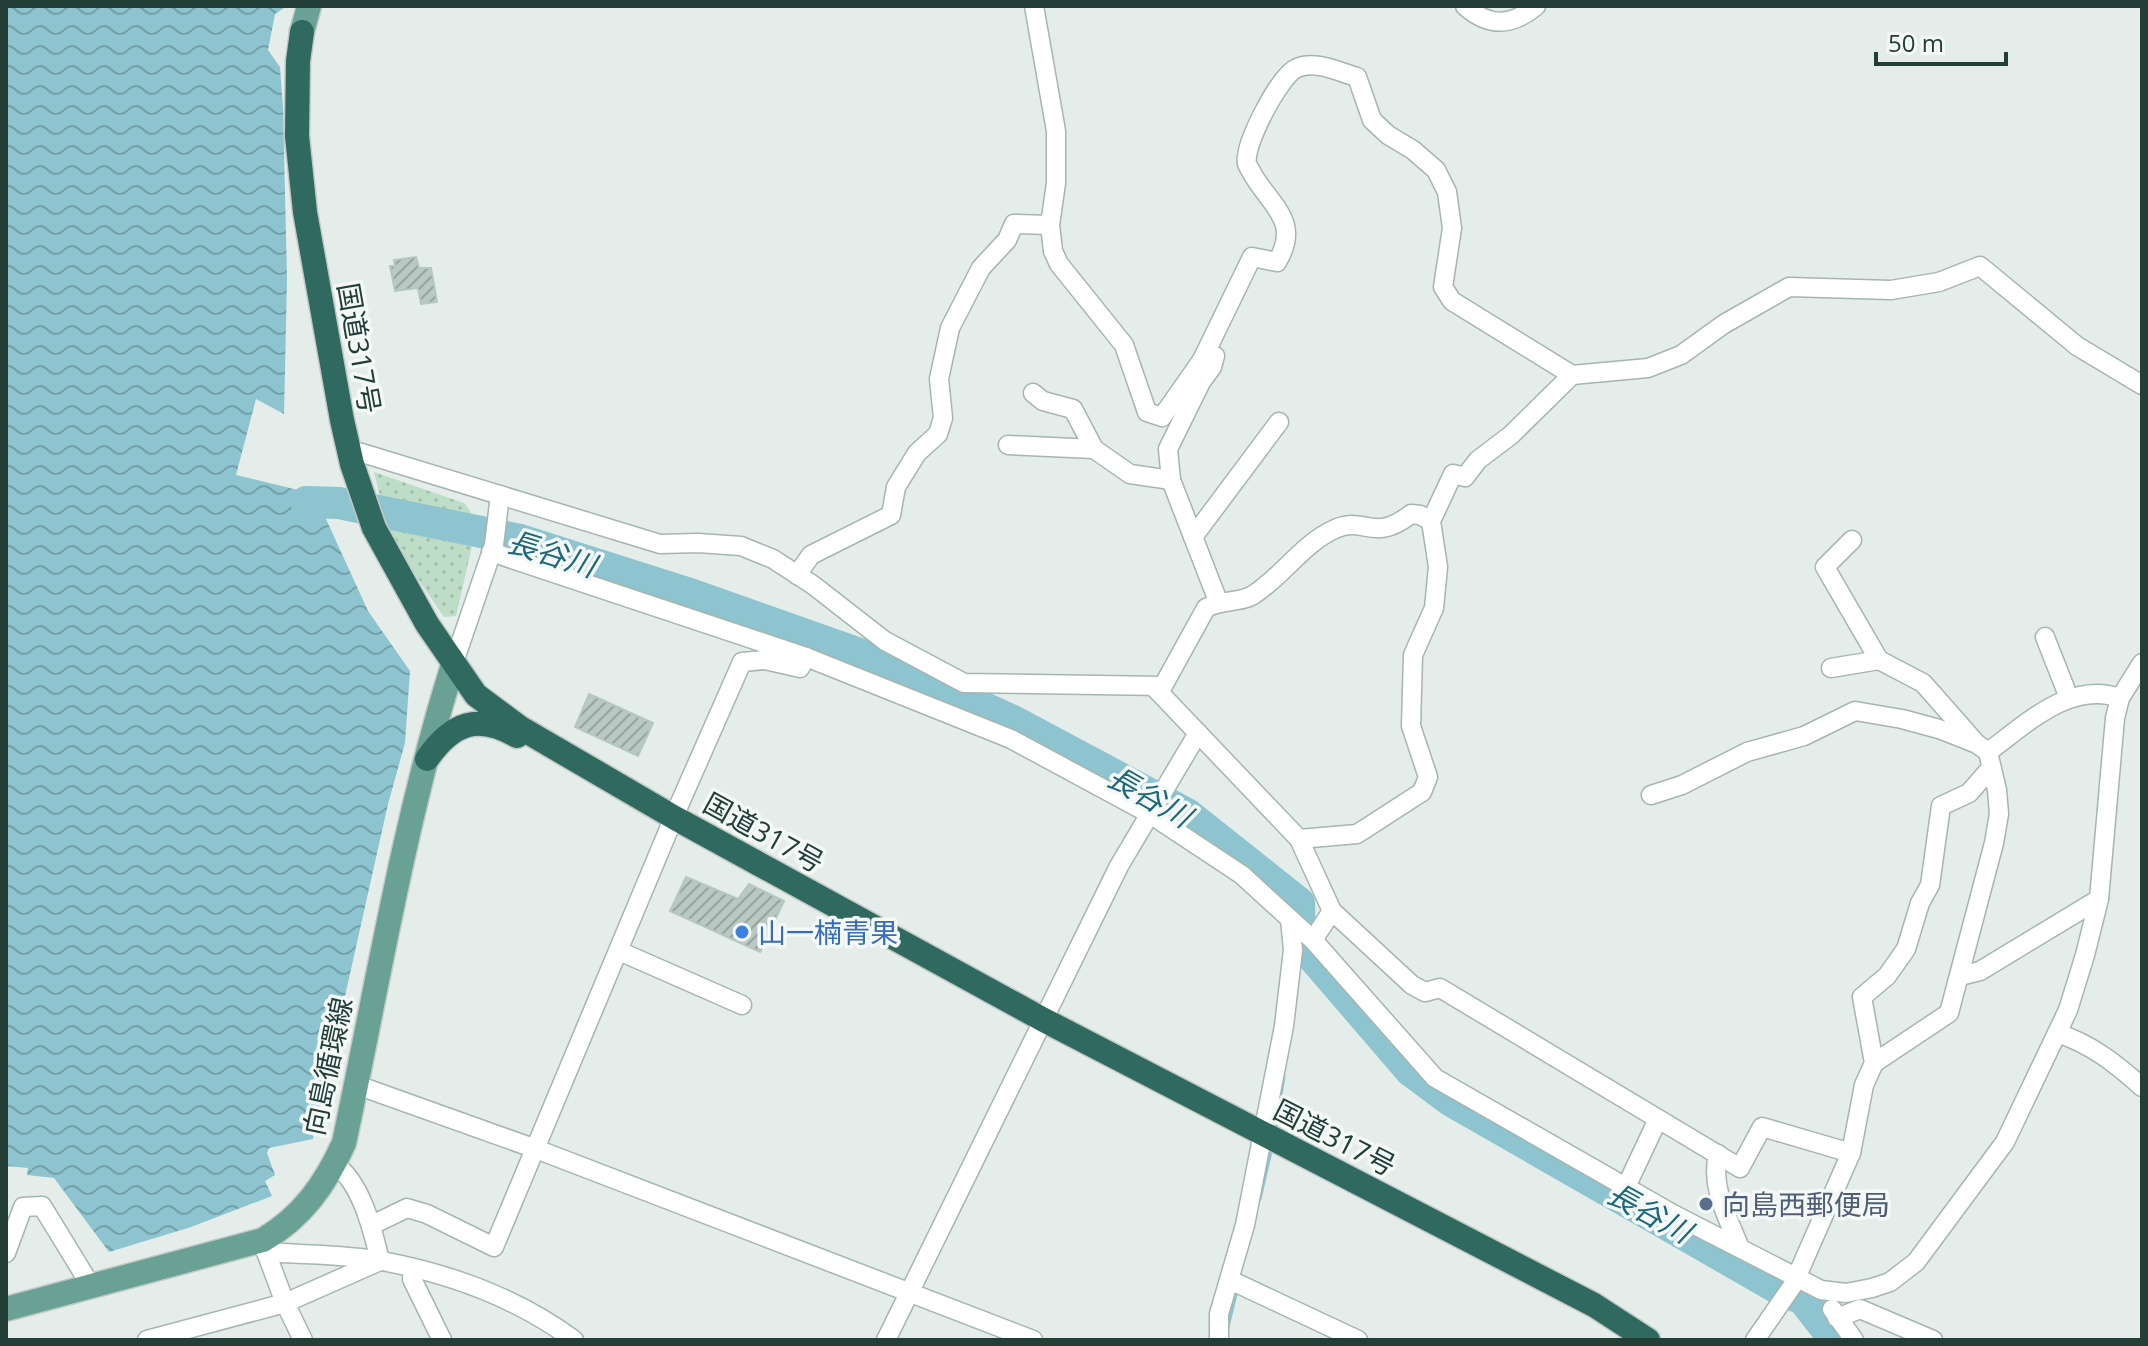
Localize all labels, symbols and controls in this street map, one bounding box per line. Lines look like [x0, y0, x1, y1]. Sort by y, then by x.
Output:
scale bar [1876, 16, 2006, 66]
text: 50 m [1888, 26, 1944, 59]
street label: 国道317号 [330, 280, 390, 416]
water label: 長谷川 [503, 520, 604, 587]
water label: 長谷川 [1101, 756, 1202, 838]
street label: 国道317号 [697, 783, 831, 881]
place label: 山一楠青果 [758, 913, 898, 951]
marker: 山一楠青果 [733, 923, 751, 941]
street label: 向島循環線 [294, 994, 360, 1138]
street label: 国道317号 [1268, 1090, 1402, 1184]
water label: 長谷川 [1601, 1172, 1702, 1253]
place label: 向島西郵便局 [1722, 1185, 1890, 1223]
marker: 向島西郵便局 [1697, 1195, 1715, 1213]

